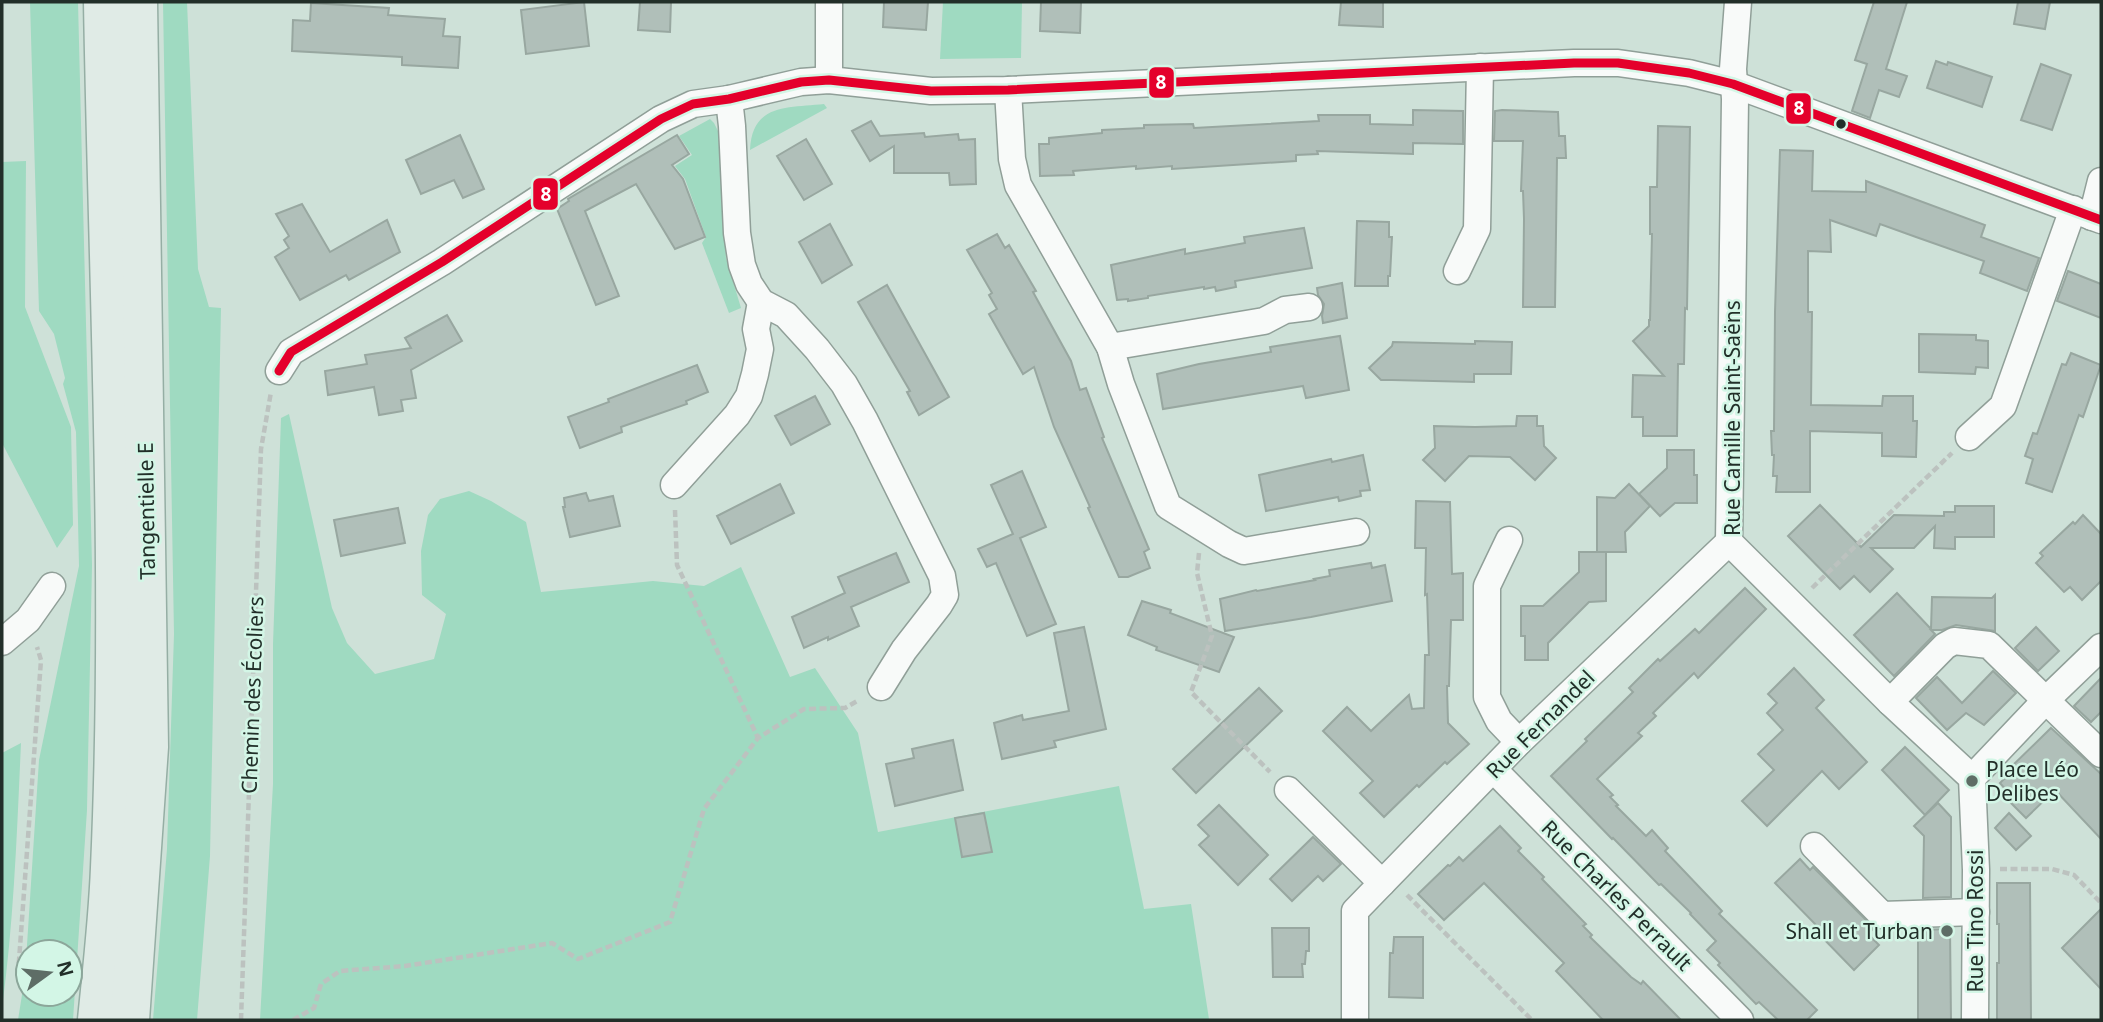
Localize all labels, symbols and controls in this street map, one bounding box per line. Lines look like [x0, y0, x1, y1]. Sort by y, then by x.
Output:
line badge: 8 [1148, 66, 1175, 99]
text: 8 [1156, 69, 1167, 95]
line badge: 8 [1785, 92, 1812, 125]
text: 8 [1794, 95, 1805, 121]
unlabelled marker [1834, 117, 1848, 131]
line badge: 8 [532, 177, 559, 211]
text: 8 [541, 181, 552, 207]
street label: Rue Camille Saint-Saëns [1718, 300, 1746, 536]
street label: Tangentielle E [131, 442, 161, 580]
street label: Chemin des Écoliers [235, 596, 269, 794]
street label: Rue Fernandel [1480, 664, 1600, 784]
place label: Place Léo Delibes [1986, 755, 2079, 807]
marker: Place Léo Delibes [1964, 773, 1980, 789]
street label: Rue Charles Perrault [1536, 814, 1699, 977]
street label: Rue Tino Rossi [1961, 850, 1989, 992]
place label: Shall et Turban [1786, 917, 1933, 945]
marker: Shall et Turban [1939, 923, 1955, 939]
north arrow [14, 938, 84, 1008]
text: N [51, 958, 80, 979]

